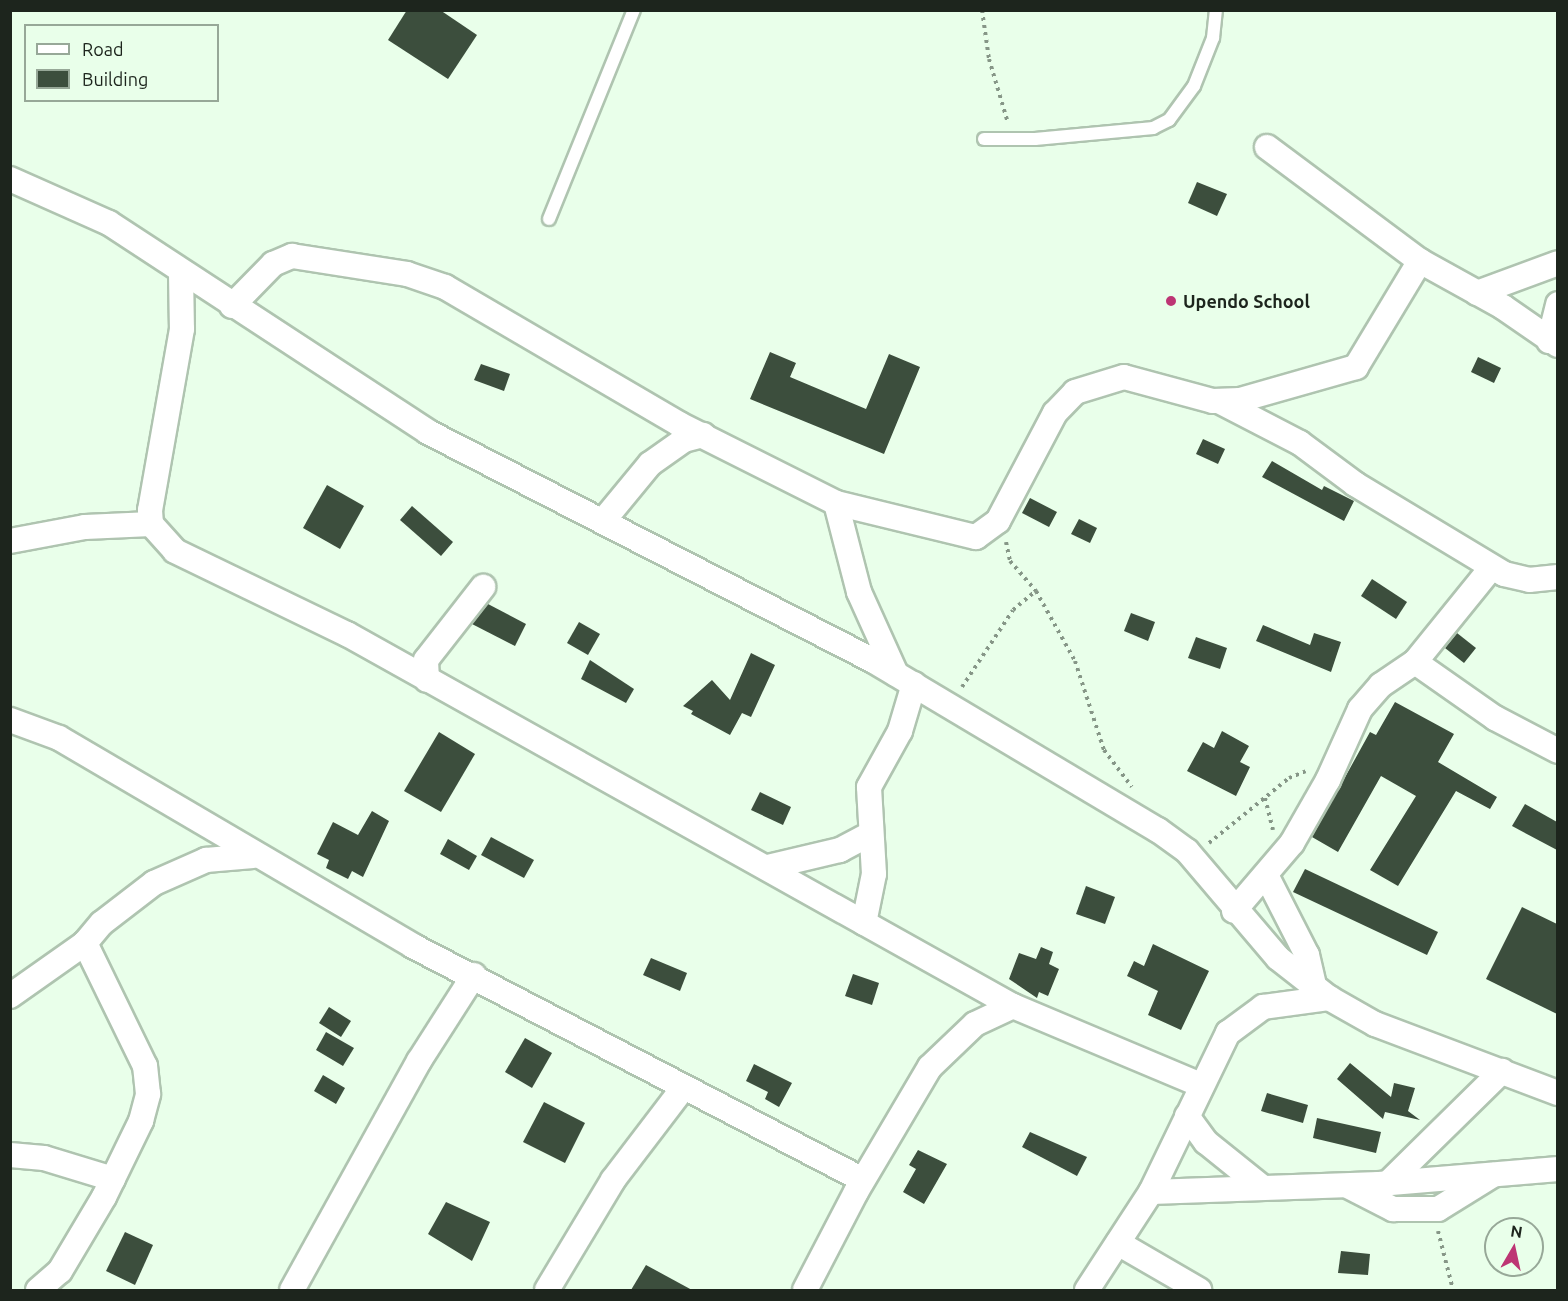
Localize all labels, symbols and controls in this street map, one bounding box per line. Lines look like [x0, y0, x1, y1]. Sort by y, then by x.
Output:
legend [24, 24, 219, 102]
text: Road [82, 39, 124, 59]
text: Building [82, 69, 148, 89]
place label: Upendo School [1183, 290, 1310, 312]
marker: Upendo School [1164, 294, 1178, 308]
north arrow [1484, 1217, 1544, 1277]
text: N [1509, 1221, 1524, 1241]

